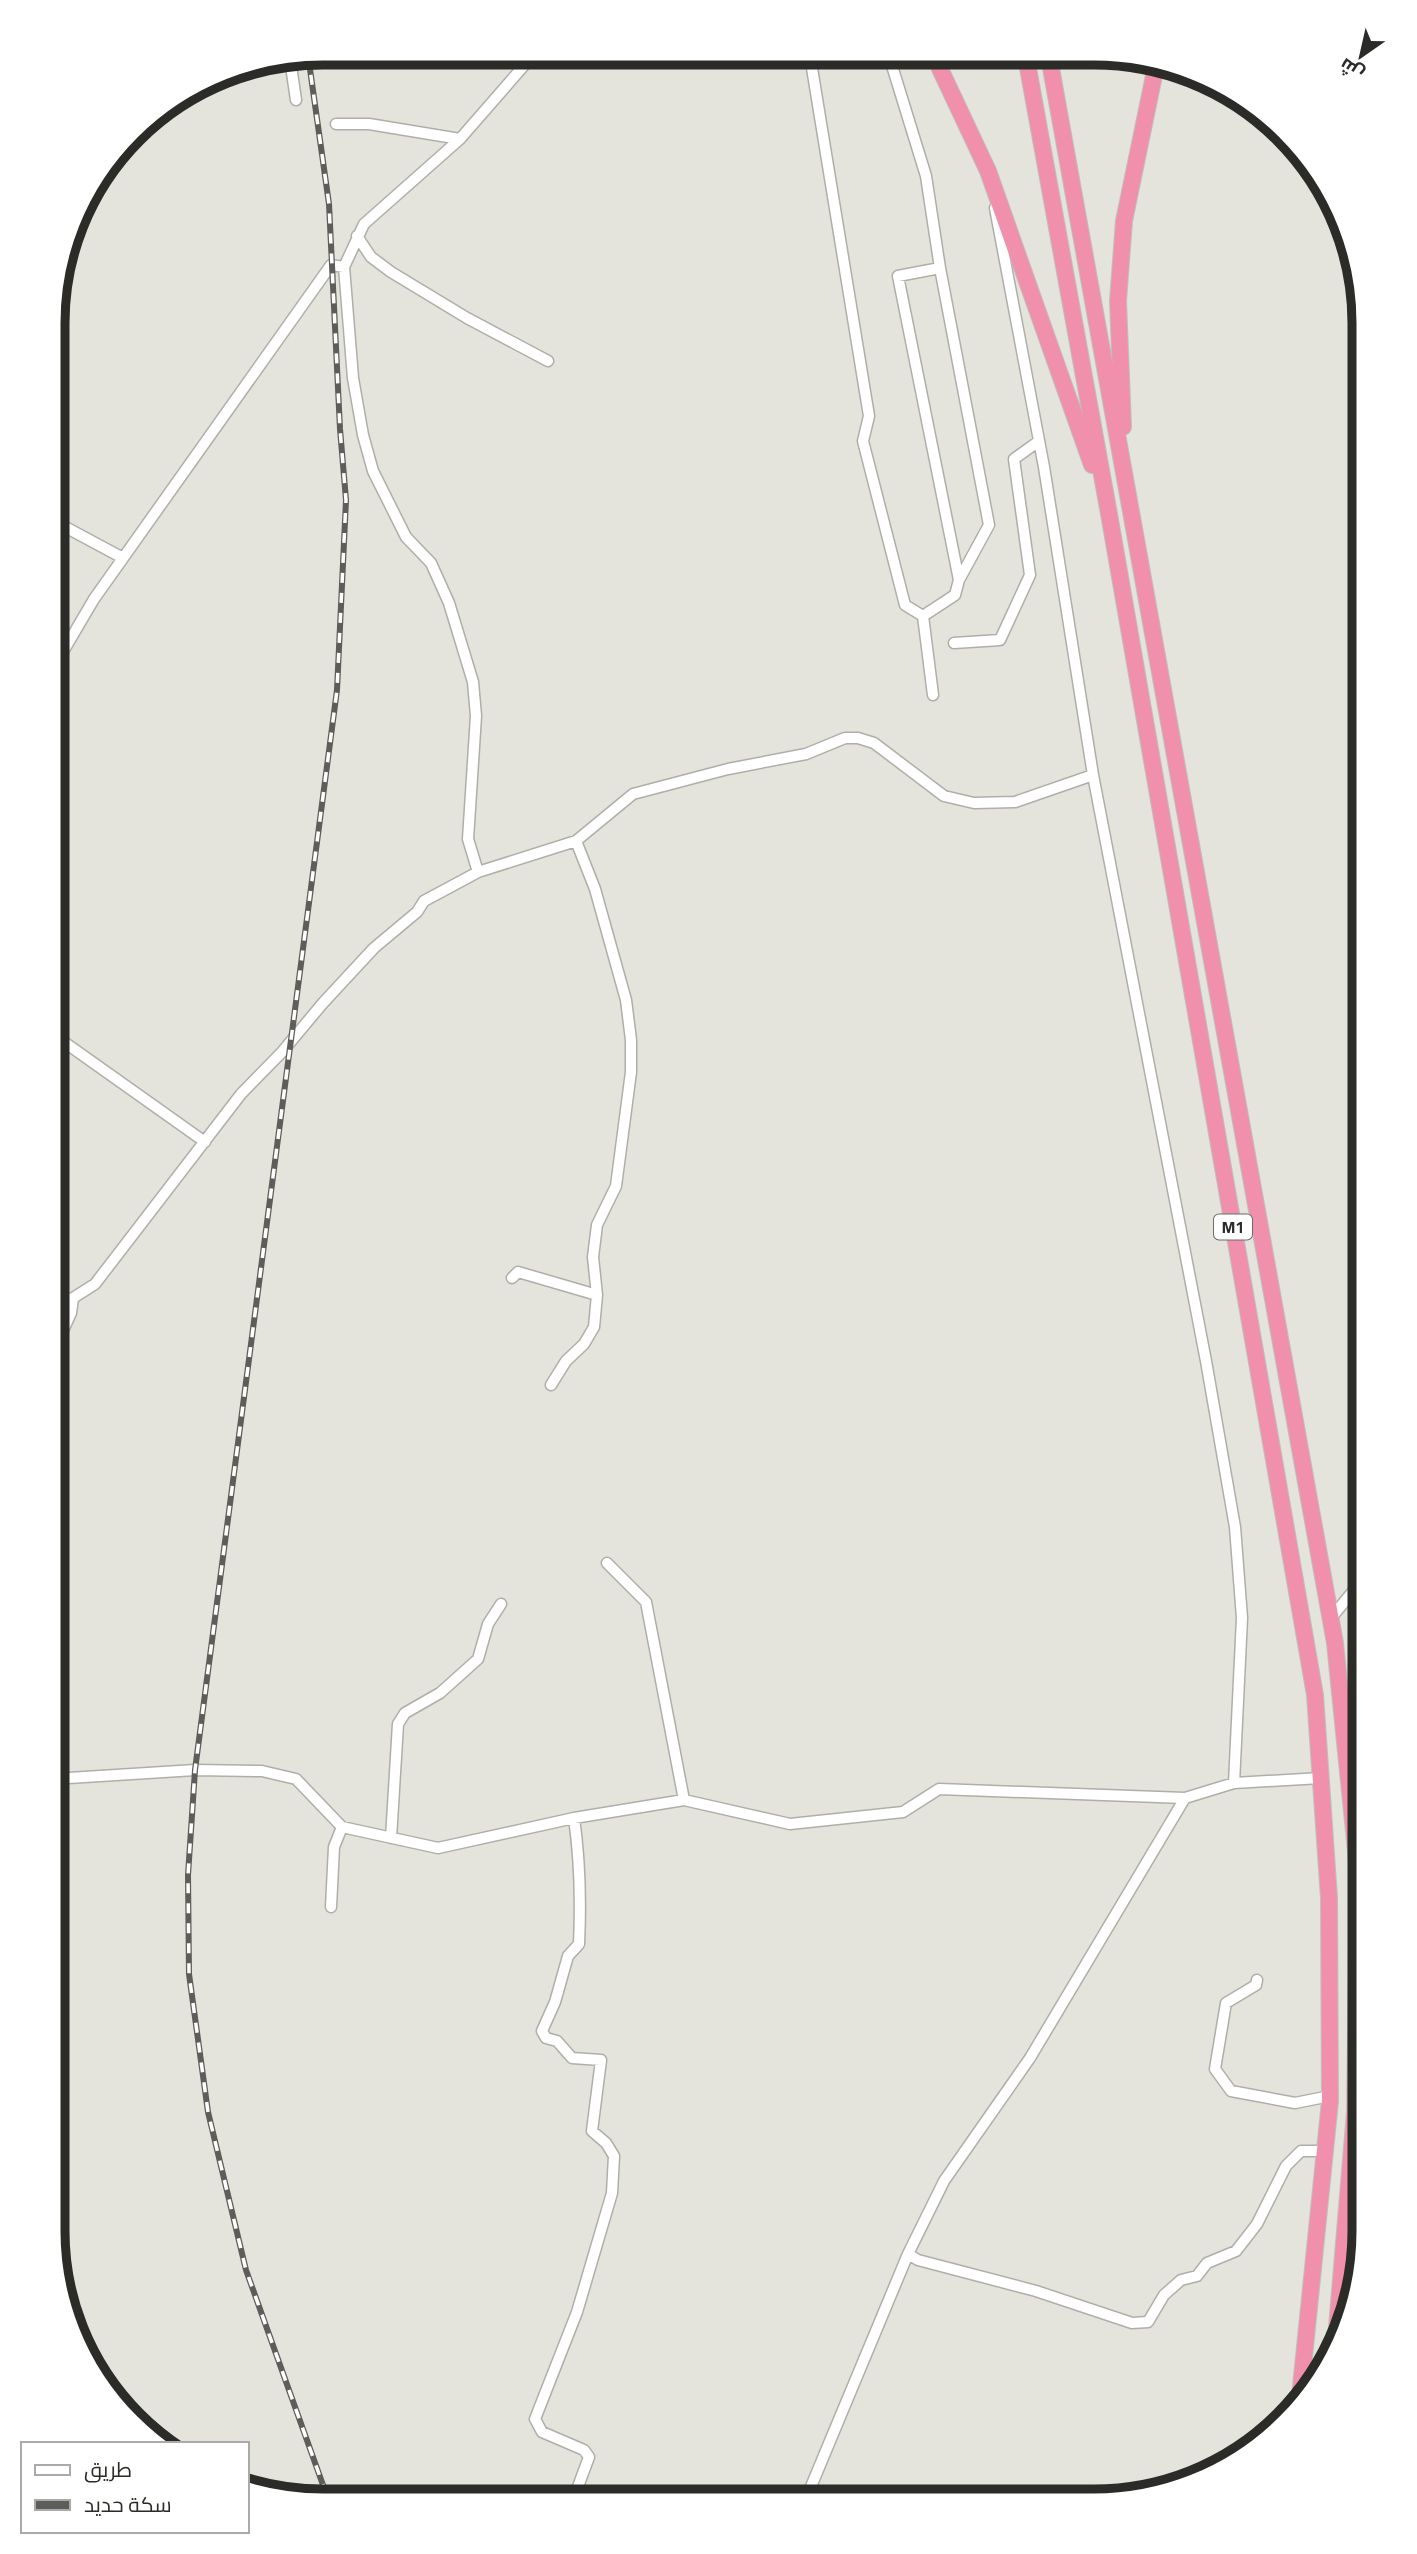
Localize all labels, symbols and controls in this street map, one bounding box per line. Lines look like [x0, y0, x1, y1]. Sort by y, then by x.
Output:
north arrow [1326, 21, 1396, 91]
text: ش [1331, 48, 1372, 92]
road number: M1 [1214, 1214, 1252, 1240]
legend [21, 2442, 248, 2533]
text: طريق [84, 2450, 132, 2489]
text: سكة حديد [84, 2485, 172, 2524]

